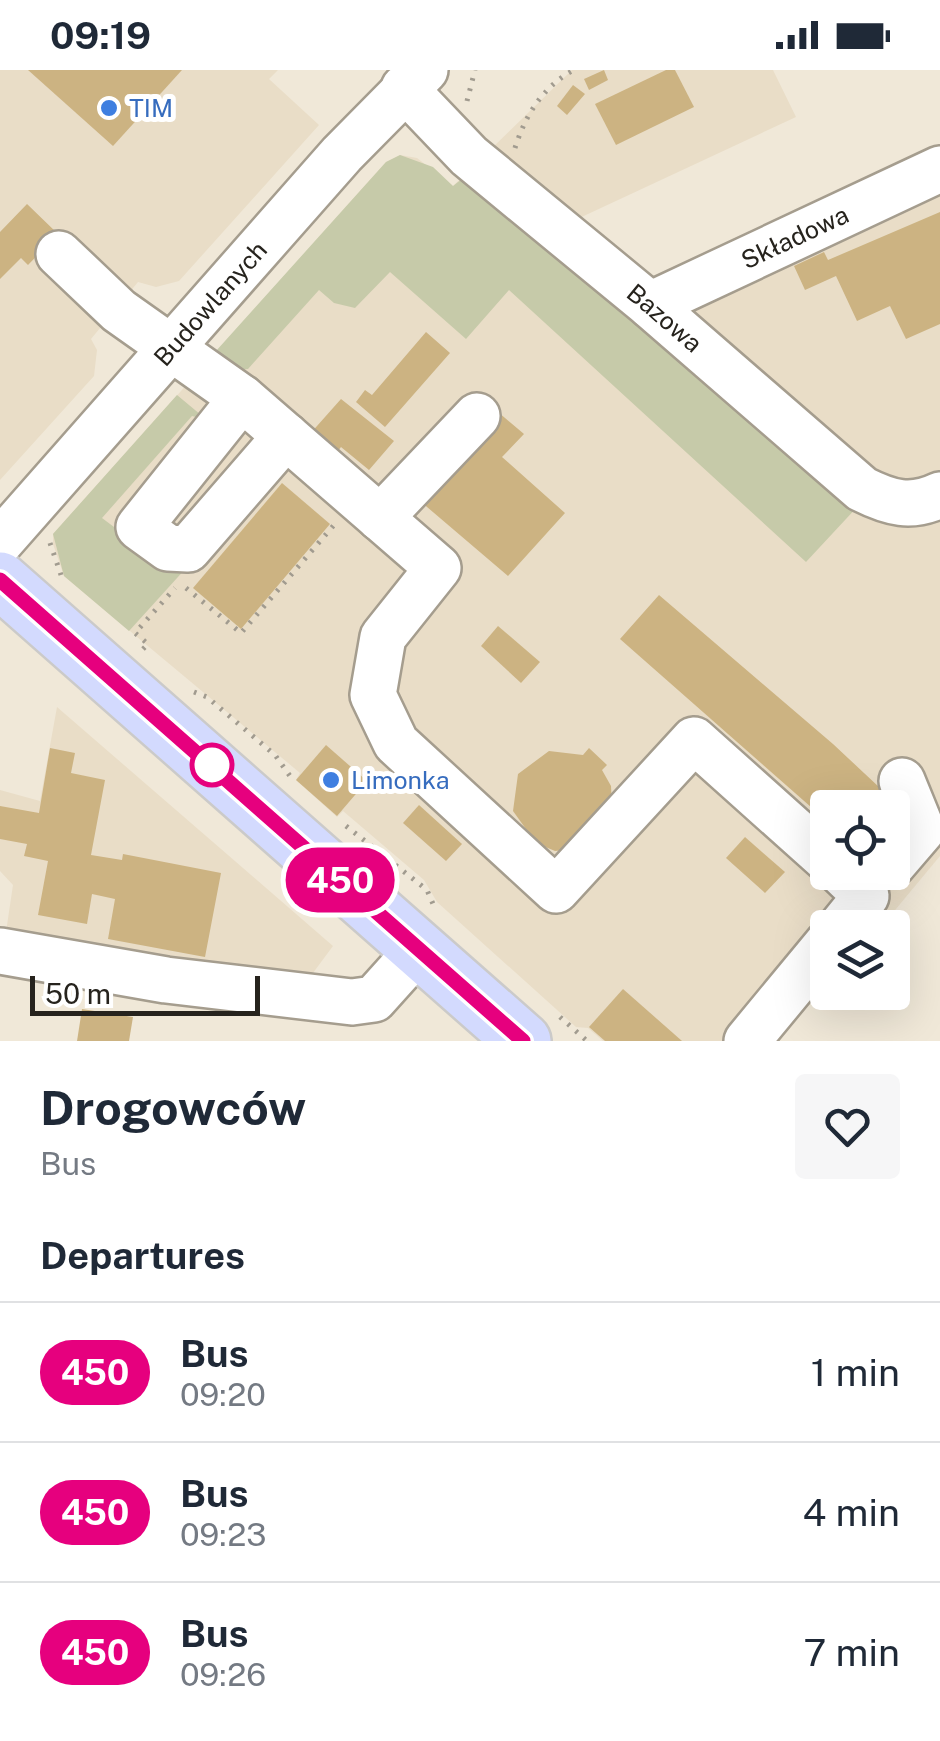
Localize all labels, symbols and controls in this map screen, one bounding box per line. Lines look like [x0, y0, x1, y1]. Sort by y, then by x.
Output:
text: 09:19 [50, 13, 151, 58]
place label: TIM [129, 93, 173, 123]
marker: TIM [98, 97, 120, 119]
street label: Składowa [736, 199, 853, 275]
street label: Budowlanych [147, 235, 273, 372]
street label: Bazowa [621, 277, 708, 358]
unlabelled marker [191, 744, 233, 786]
place label: Limonka [351, 765, 450, 795]
marker: Limonka [320, 769, 342, 791]
map controls [810, 790, 910, 1010]
button: locate [810, 790, 910, 890]
line badge: 450 [282, 848, 398, 912]
text: 450 [306, 860, 374, 901]
button: layers [810, 910, 910, 1010]
scale bar [30, 971, 260, 1016]
text: 50 m [45, 977, 111, 1010]
button: heart [795, 1074, 900, 1179]
text: Drogowców [40, 1079, 306, 1136]
text: Bus [40, 1145, 96, 1182]
text: Departures [40, 1233, 245, 1278]
text: Bus [180, 1331, 249, 1376]
text: 1 min [811, 1350, 900, 1395]
text: 450 [61, 1352, 129, 1393]
text: 09:20 [180, 1376, 266, 1413]
text: Bus [180, 1471, 249, 1516]
text: 4 min [802, 1490, 900, 1535]
text: 450 [61, 1492, 129, 1533]
text: 09:23 [180, 1516, 266, 1553]
text: Bus [180, 1611, 249, 1656]
text: 7 min [803, 1630, 900, 1675]
text: 450 [61, 1632, 129, 1673]
text: 09:26 [180, 1656, 266, 1693]

